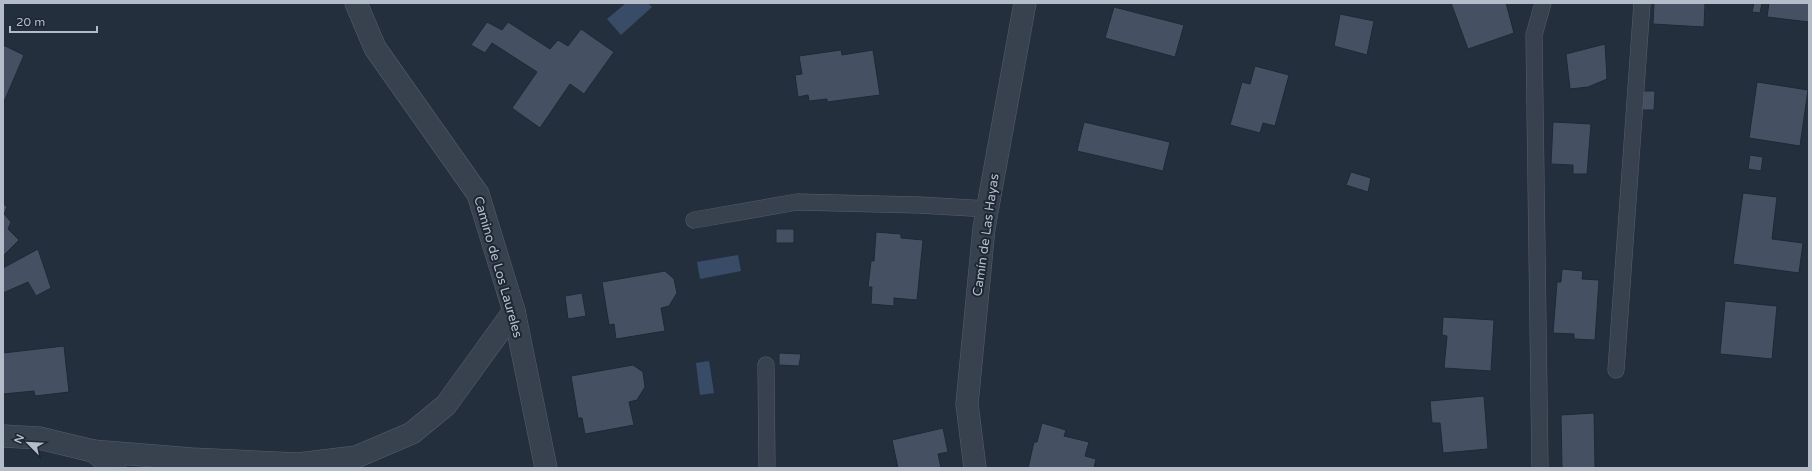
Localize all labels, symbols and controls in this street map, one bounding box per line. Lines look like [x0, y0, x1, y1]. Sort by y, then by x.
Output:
scale bar [10, 8, 97, 34]
text: 20 m [16, 15, 45, 29]
street label: Camín de Las Hayas [969, 173, 1003, 297]
street label: Camino de Los Laureles [470, 194, 526, 340]
north arrow [8, 423, 48, 463]
text: N [12, 432, 27, 446]

